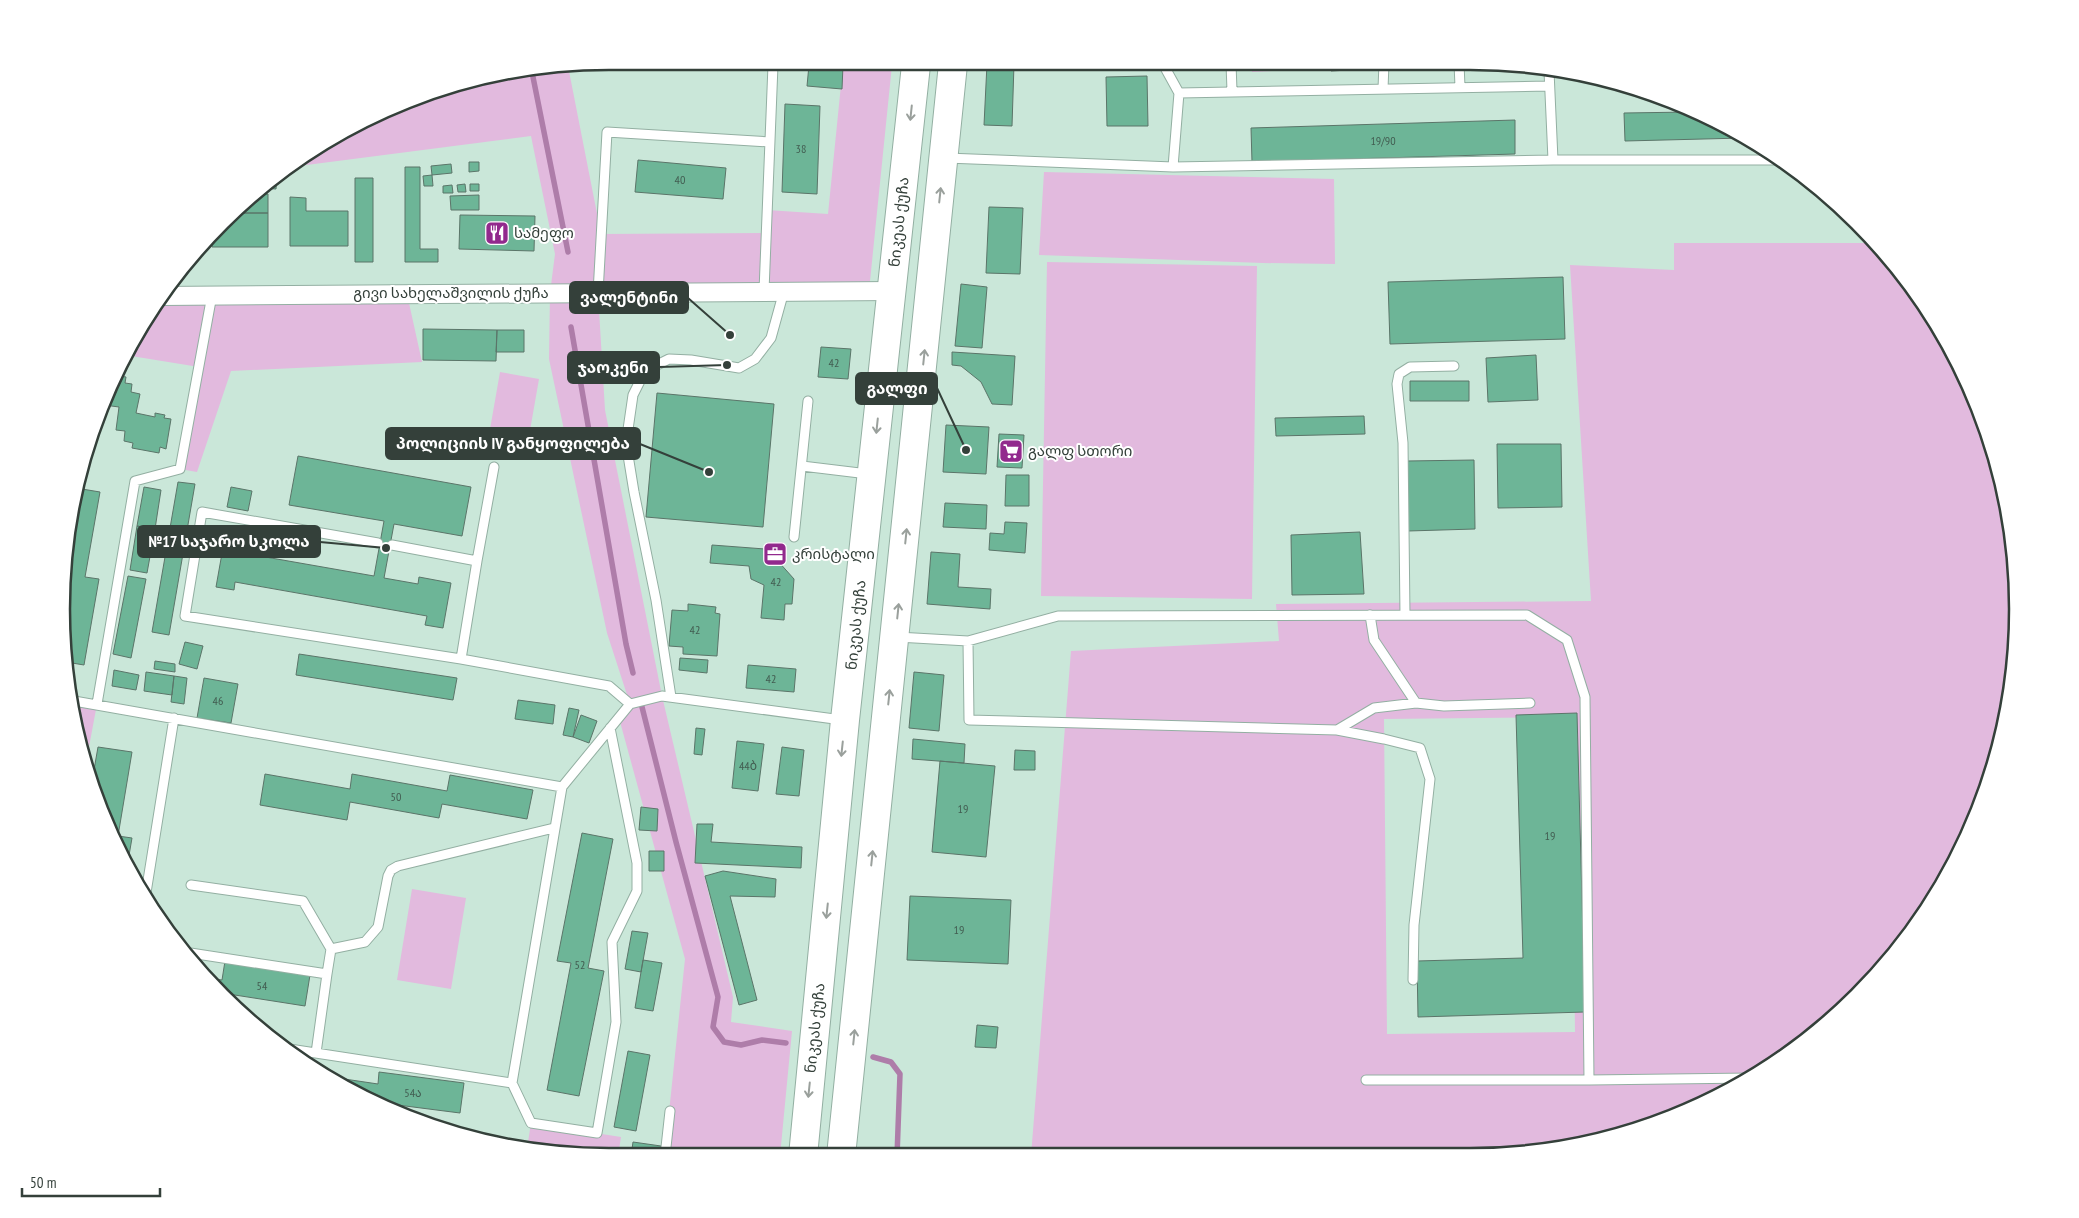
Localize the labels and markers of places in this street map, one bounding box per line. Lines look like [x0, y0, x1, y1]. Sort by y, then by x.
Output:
restaurant icon: სამეფო [484, 220, 510, 246]
place label: სამეფო [514, 223, 574, 242]
callout: ვალენტინი [570, 282, 688, 313]
callout: ჯაოკენი [568, 352, 659, 383]
callout: გალფი [856, 373, 937, 404]
callout: პოლიციის IV განყოფილება [386, 428, 640, 459]
supermarket icon: გალფ სთორი [998, 438, 1024, 464]
place label: გალფ სთორი [1028, 441, 1132, 460]
callout: №17 საჯარო სკოლა [138, 526, 320, 557]
office icon: კრისტალი [762, 541, 788, 567]
place label: კრისტალი [792, 544, 875, 563]

